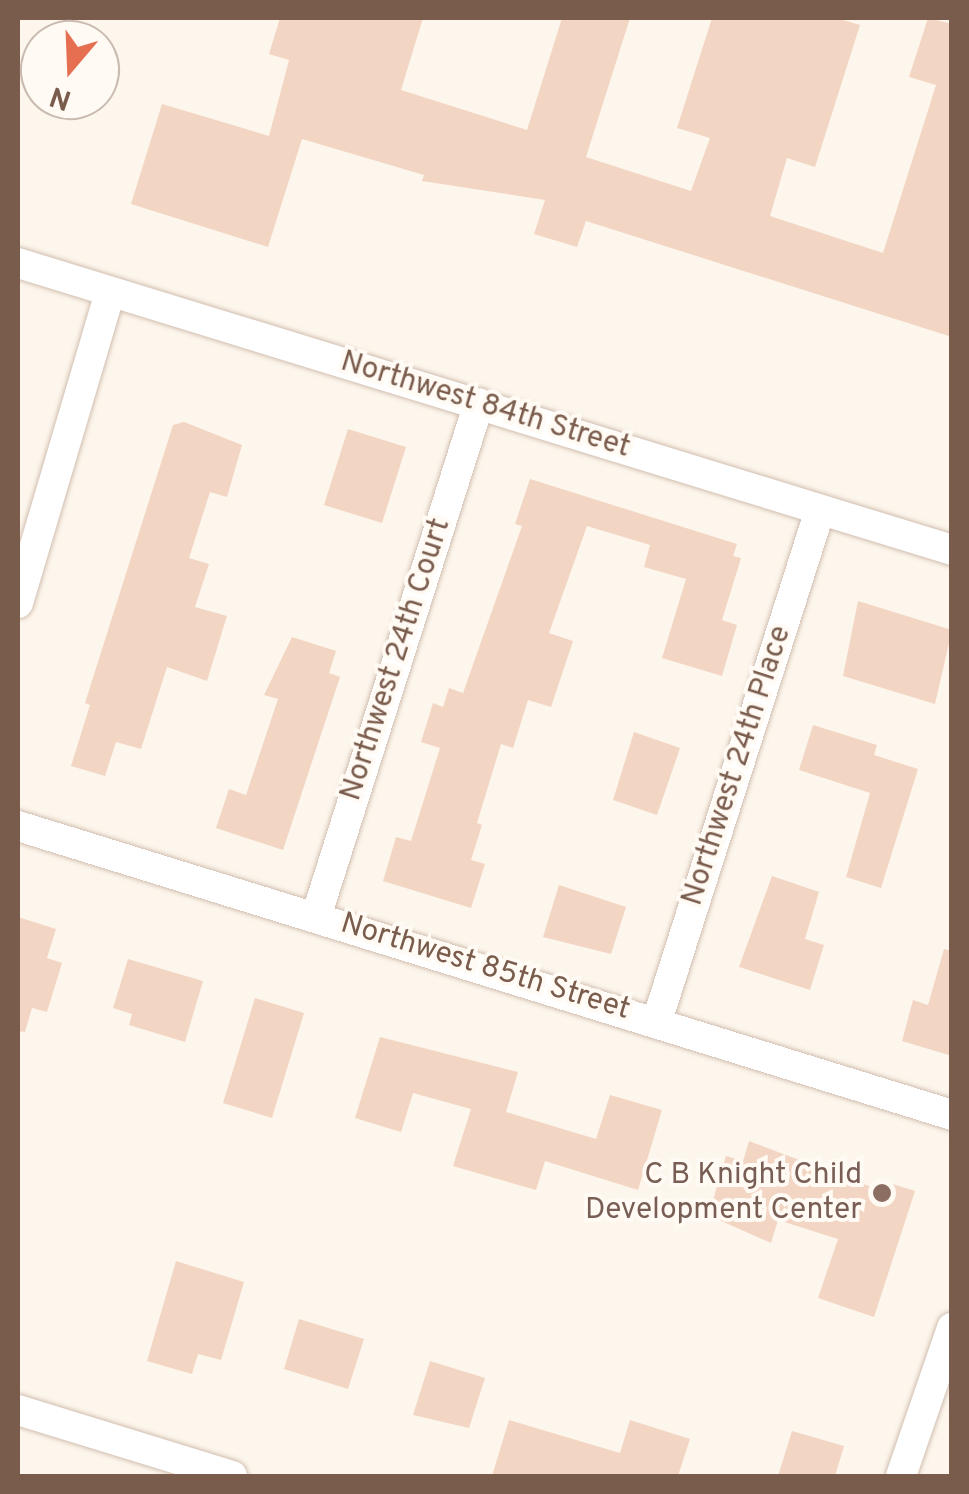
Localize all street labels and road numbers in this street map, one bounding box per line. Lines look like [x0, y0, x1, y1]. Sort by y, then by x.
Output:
street label: Northwest 84th Street [336, 345, 634, 467]
street label: Northwest 24th Court [334, 514, 460, 806]
street label: Northwest 24th Place [676, 621, 800, 911]
street label: Northwest 85th Street [336, 907, 634, 1029]

